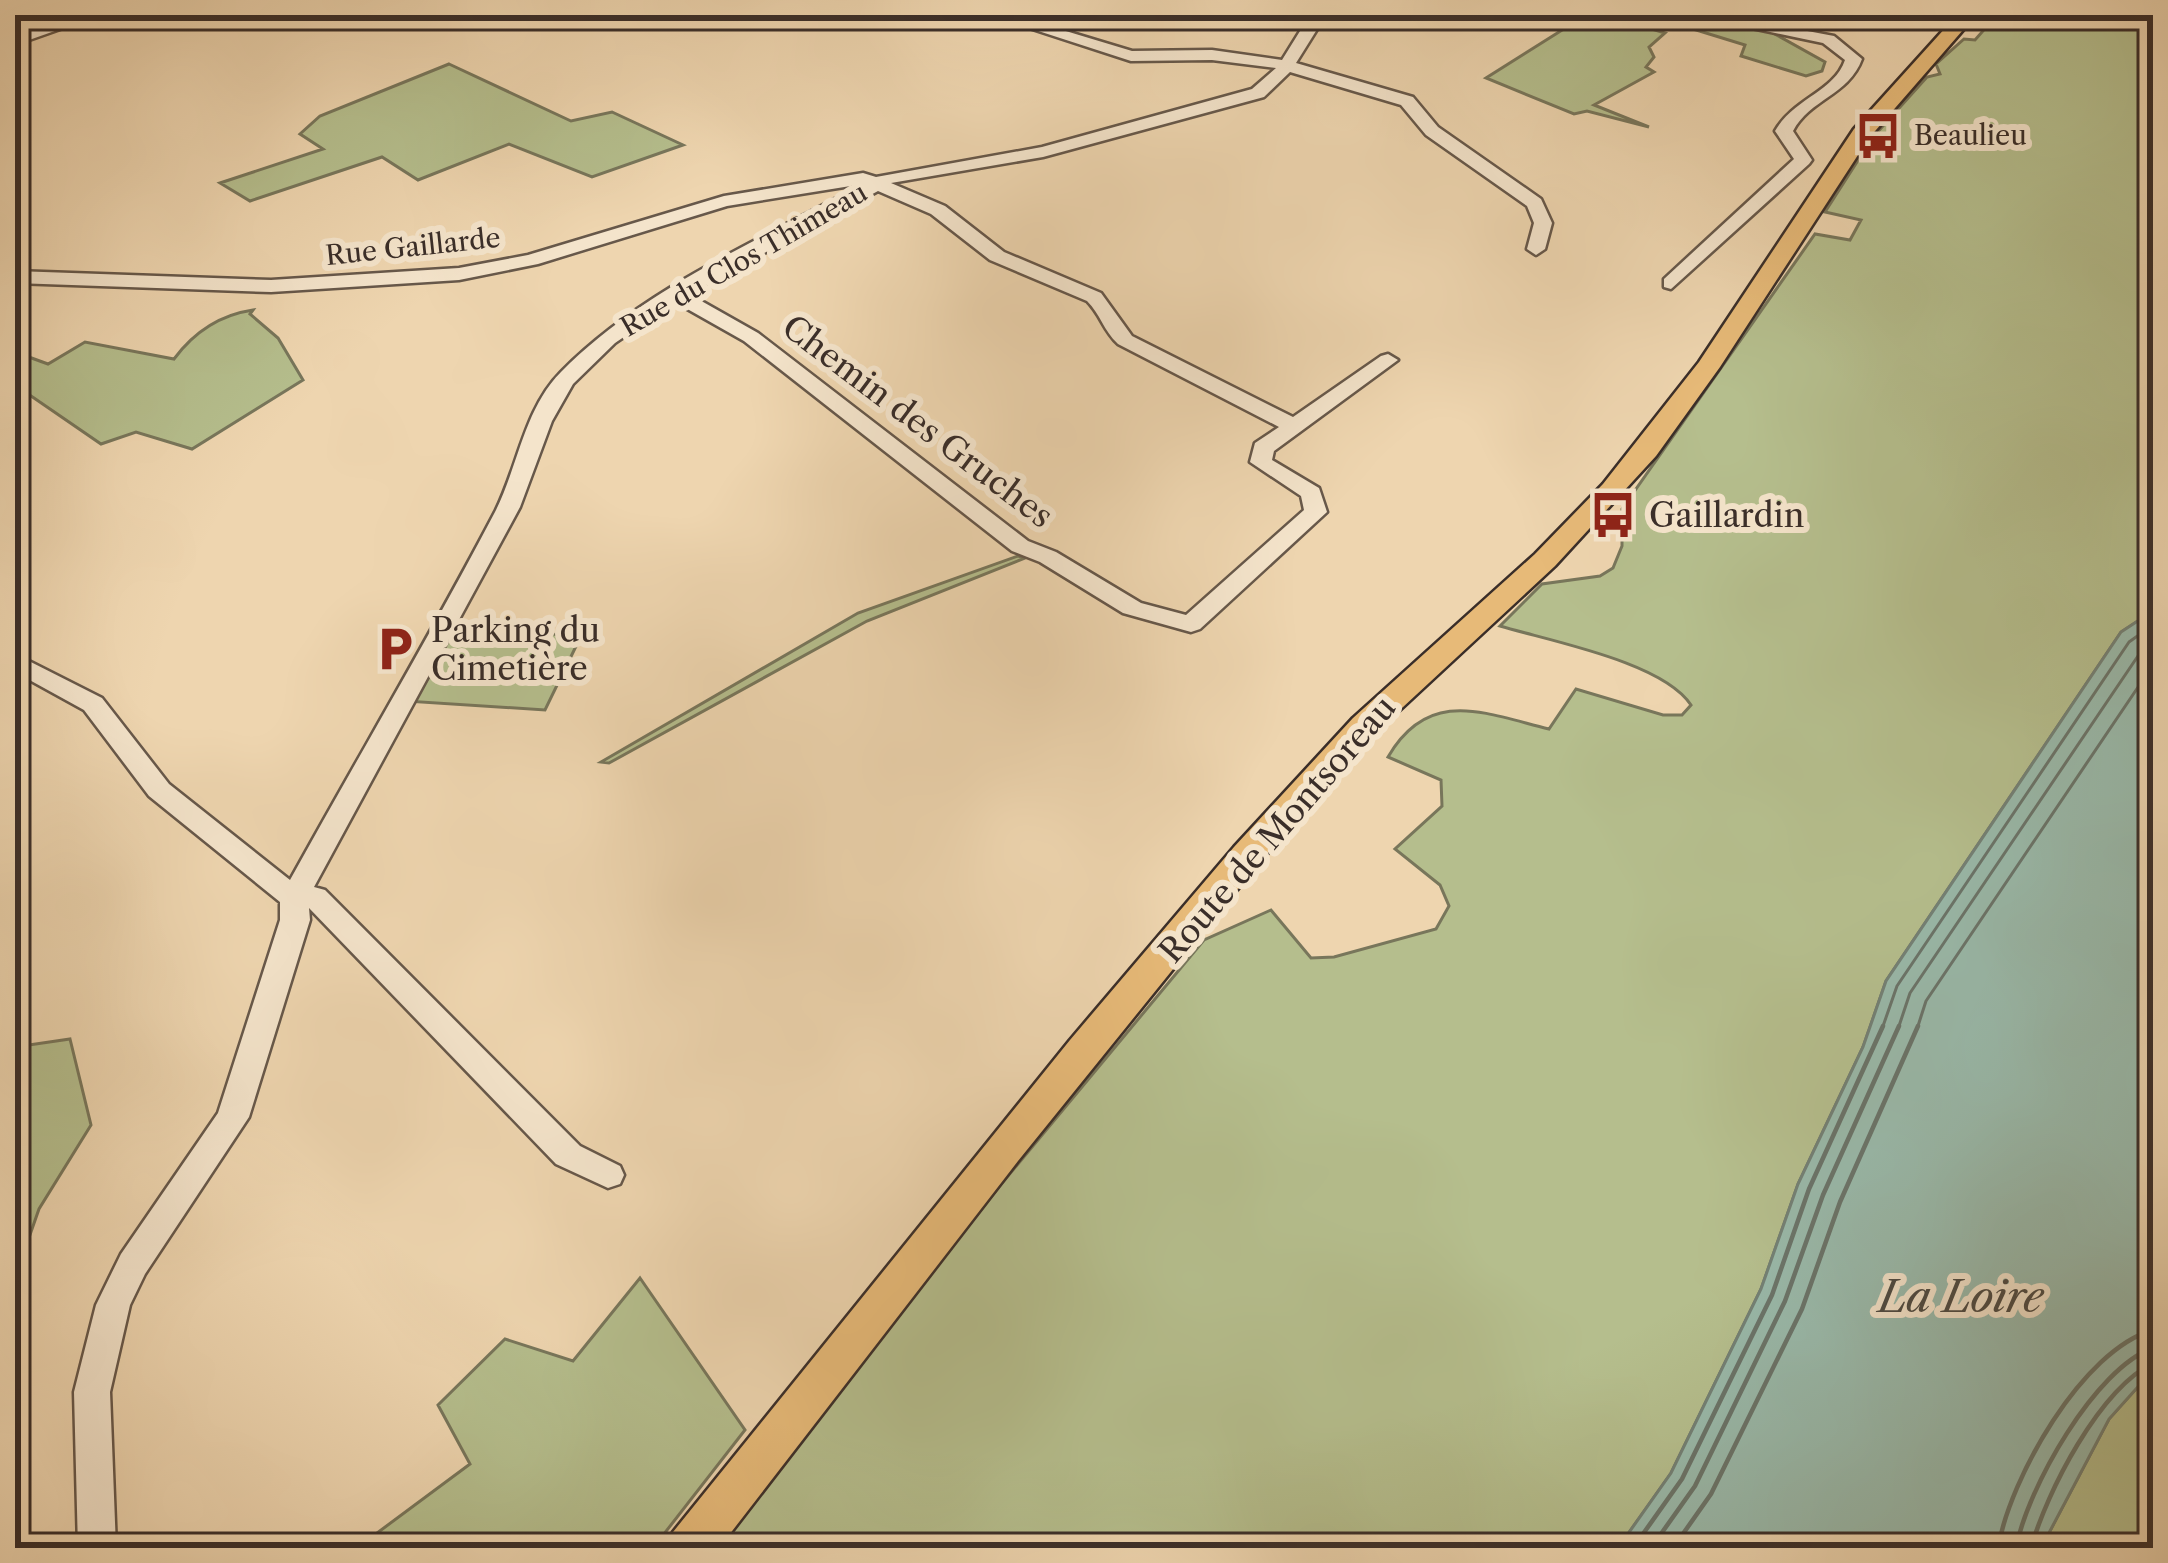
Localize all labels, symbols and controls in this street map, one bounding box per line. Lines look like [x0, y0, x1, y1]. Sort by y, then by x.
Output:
bus stop icon: Beaulieu [1853, 111, 1903, 161]
place label: Beaulieu [1914, 119, 2027, 152]
street label: Rue du Clos Thimeau [615, 176, 873, 344]
street label: Rue Gaillarde [324, 221, 502, 272]
street label: Chemin des Gruches [774, 306, 1061, 537]
bus stop icon: Gaillardin [1588, 490, 1638, 540]
place label: Gaillardin [1649, 495, 1804, 536]
place label: Parking du Cimetière [431, 610, 600, 689]
parking icon: Parking du Cimetière [370, 624, 420, 674]
street label: Route de Montsoreau [1150, 688, 1404, 971]
water label: La Loire [1875, 1271, 2045, 1323]

